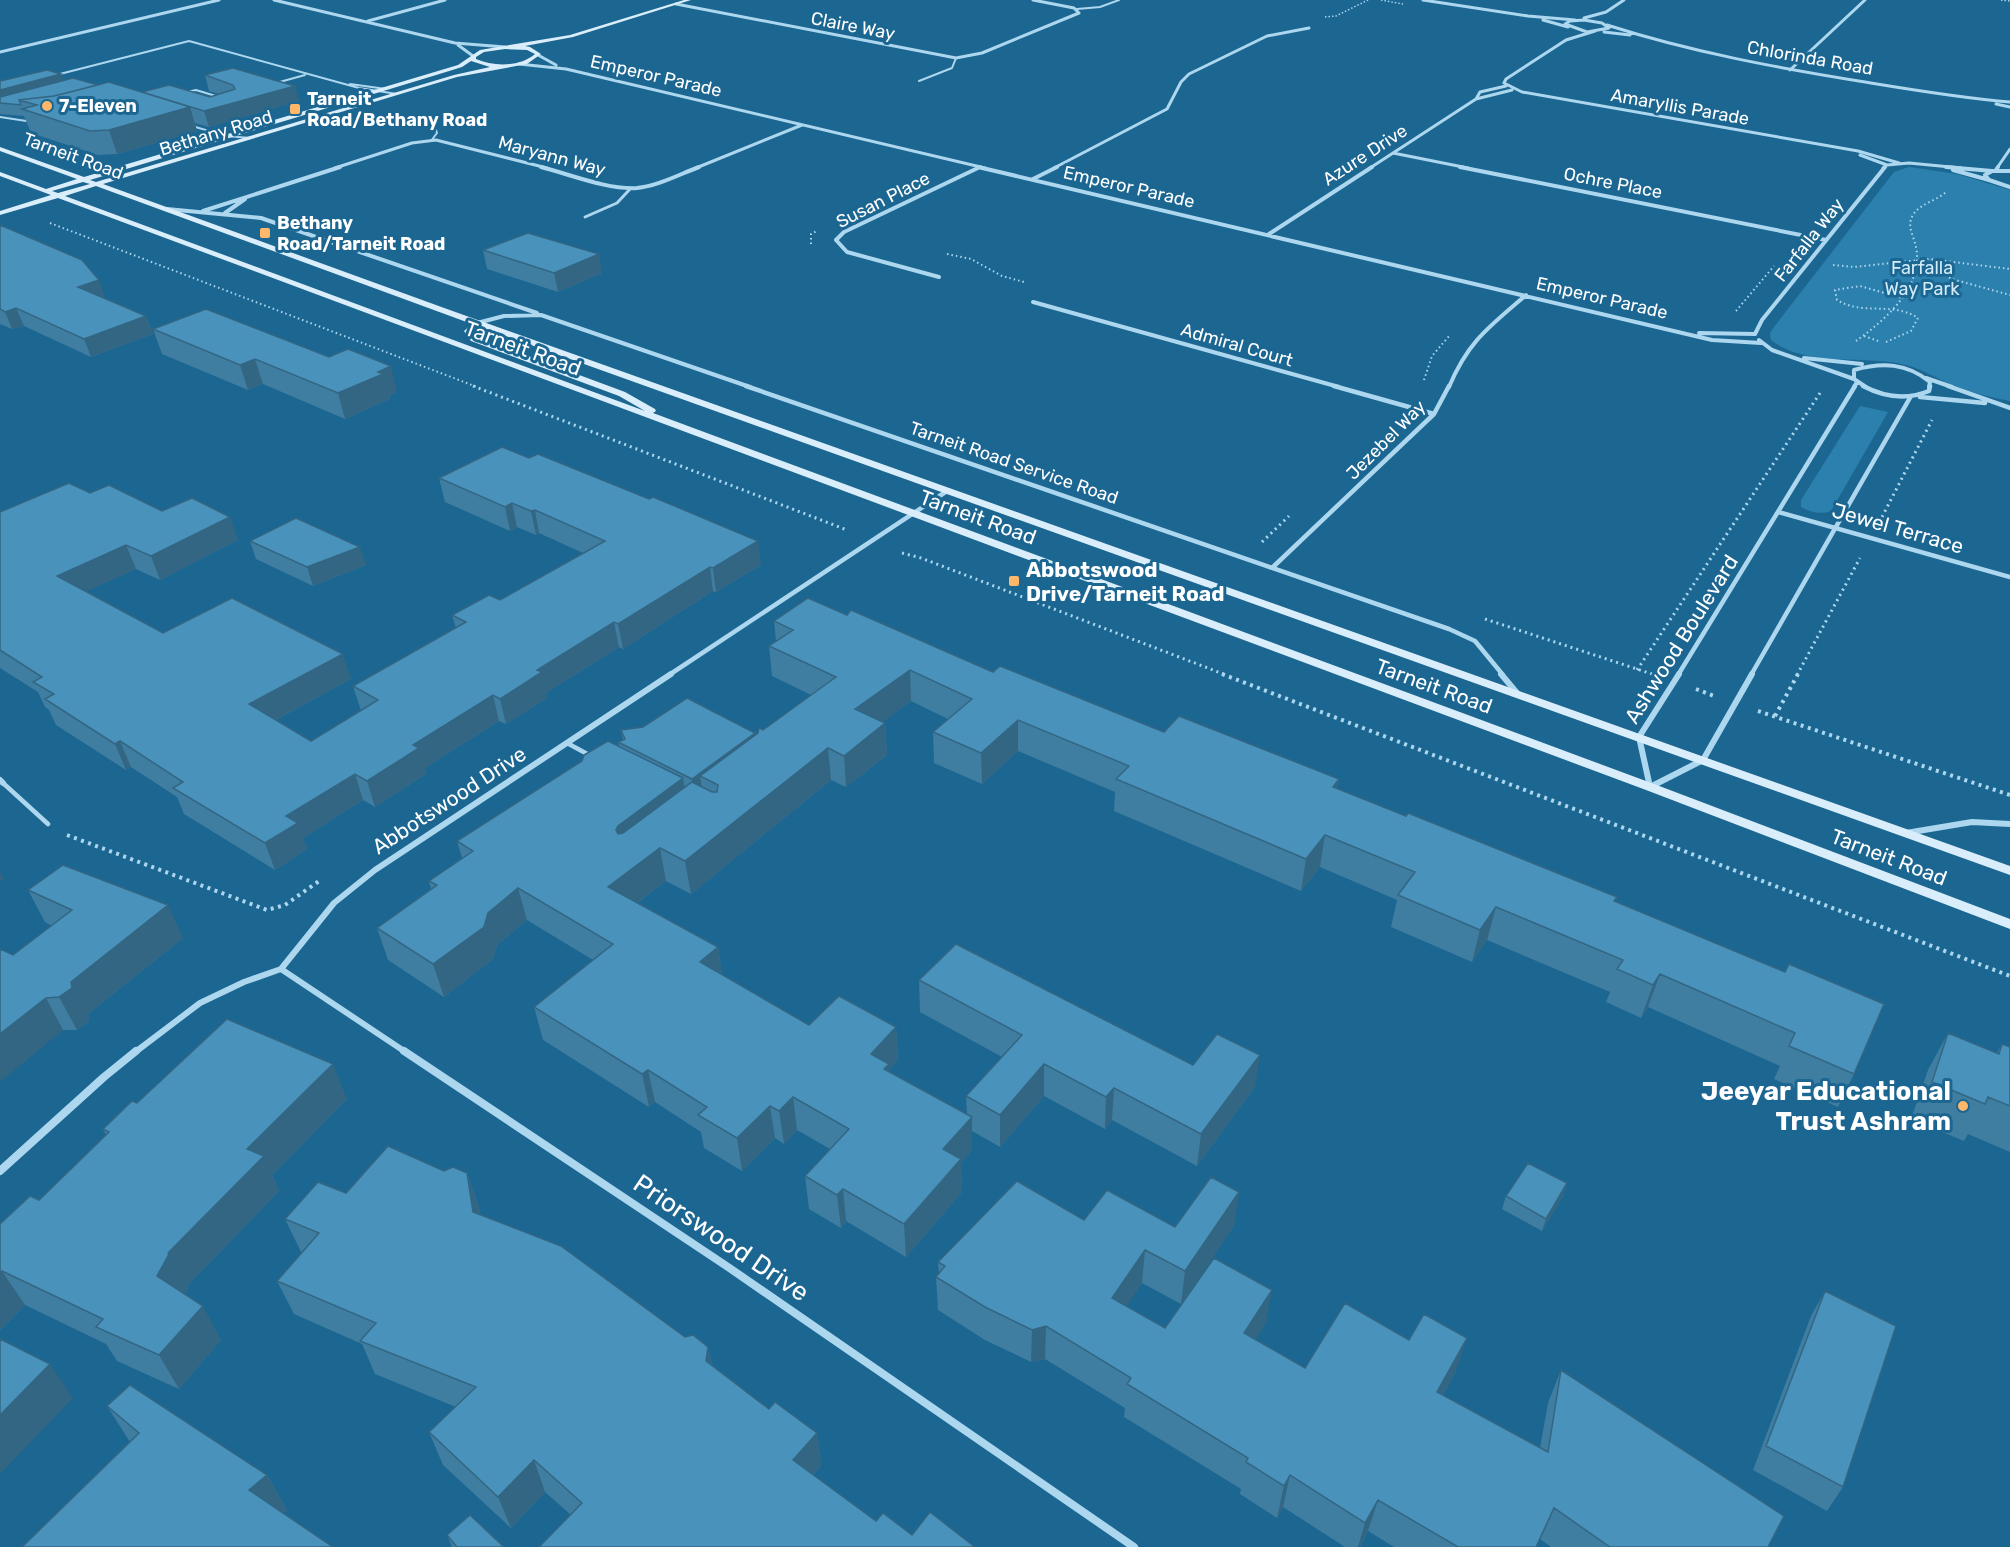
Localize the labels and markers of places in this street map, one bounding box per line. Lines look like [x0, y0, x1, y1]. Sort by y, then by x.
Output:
place label: Tarneit Road/Bethany Road [307, 88, 487, 131]
place label: 7-Eleven [59, 95, 137, 117]
marker: 7-Eleven [40, 99, 54, 113]
marker: Tarneit Road/Bethany Road [288, 102, 302, 116]
place label: Bethany Road/Tarneit Road [277, 212, 445, 255]
marker: Bethany Road/Tarneit Road [258, 226, 272, 240]
place label: Abbotswood Drive/Tarneit Road [1026, 557, 1224, 606]
marker: Abbotswood Drive/Tarneit Road [1007, 574, 1021, 588]
place label: Jeeyar Educational Trust Ashram [1701, 1076, 1951, 1137]
marker: Jeeyar Educational Trust Ashram [1956, 1099, 1970, 1113]

